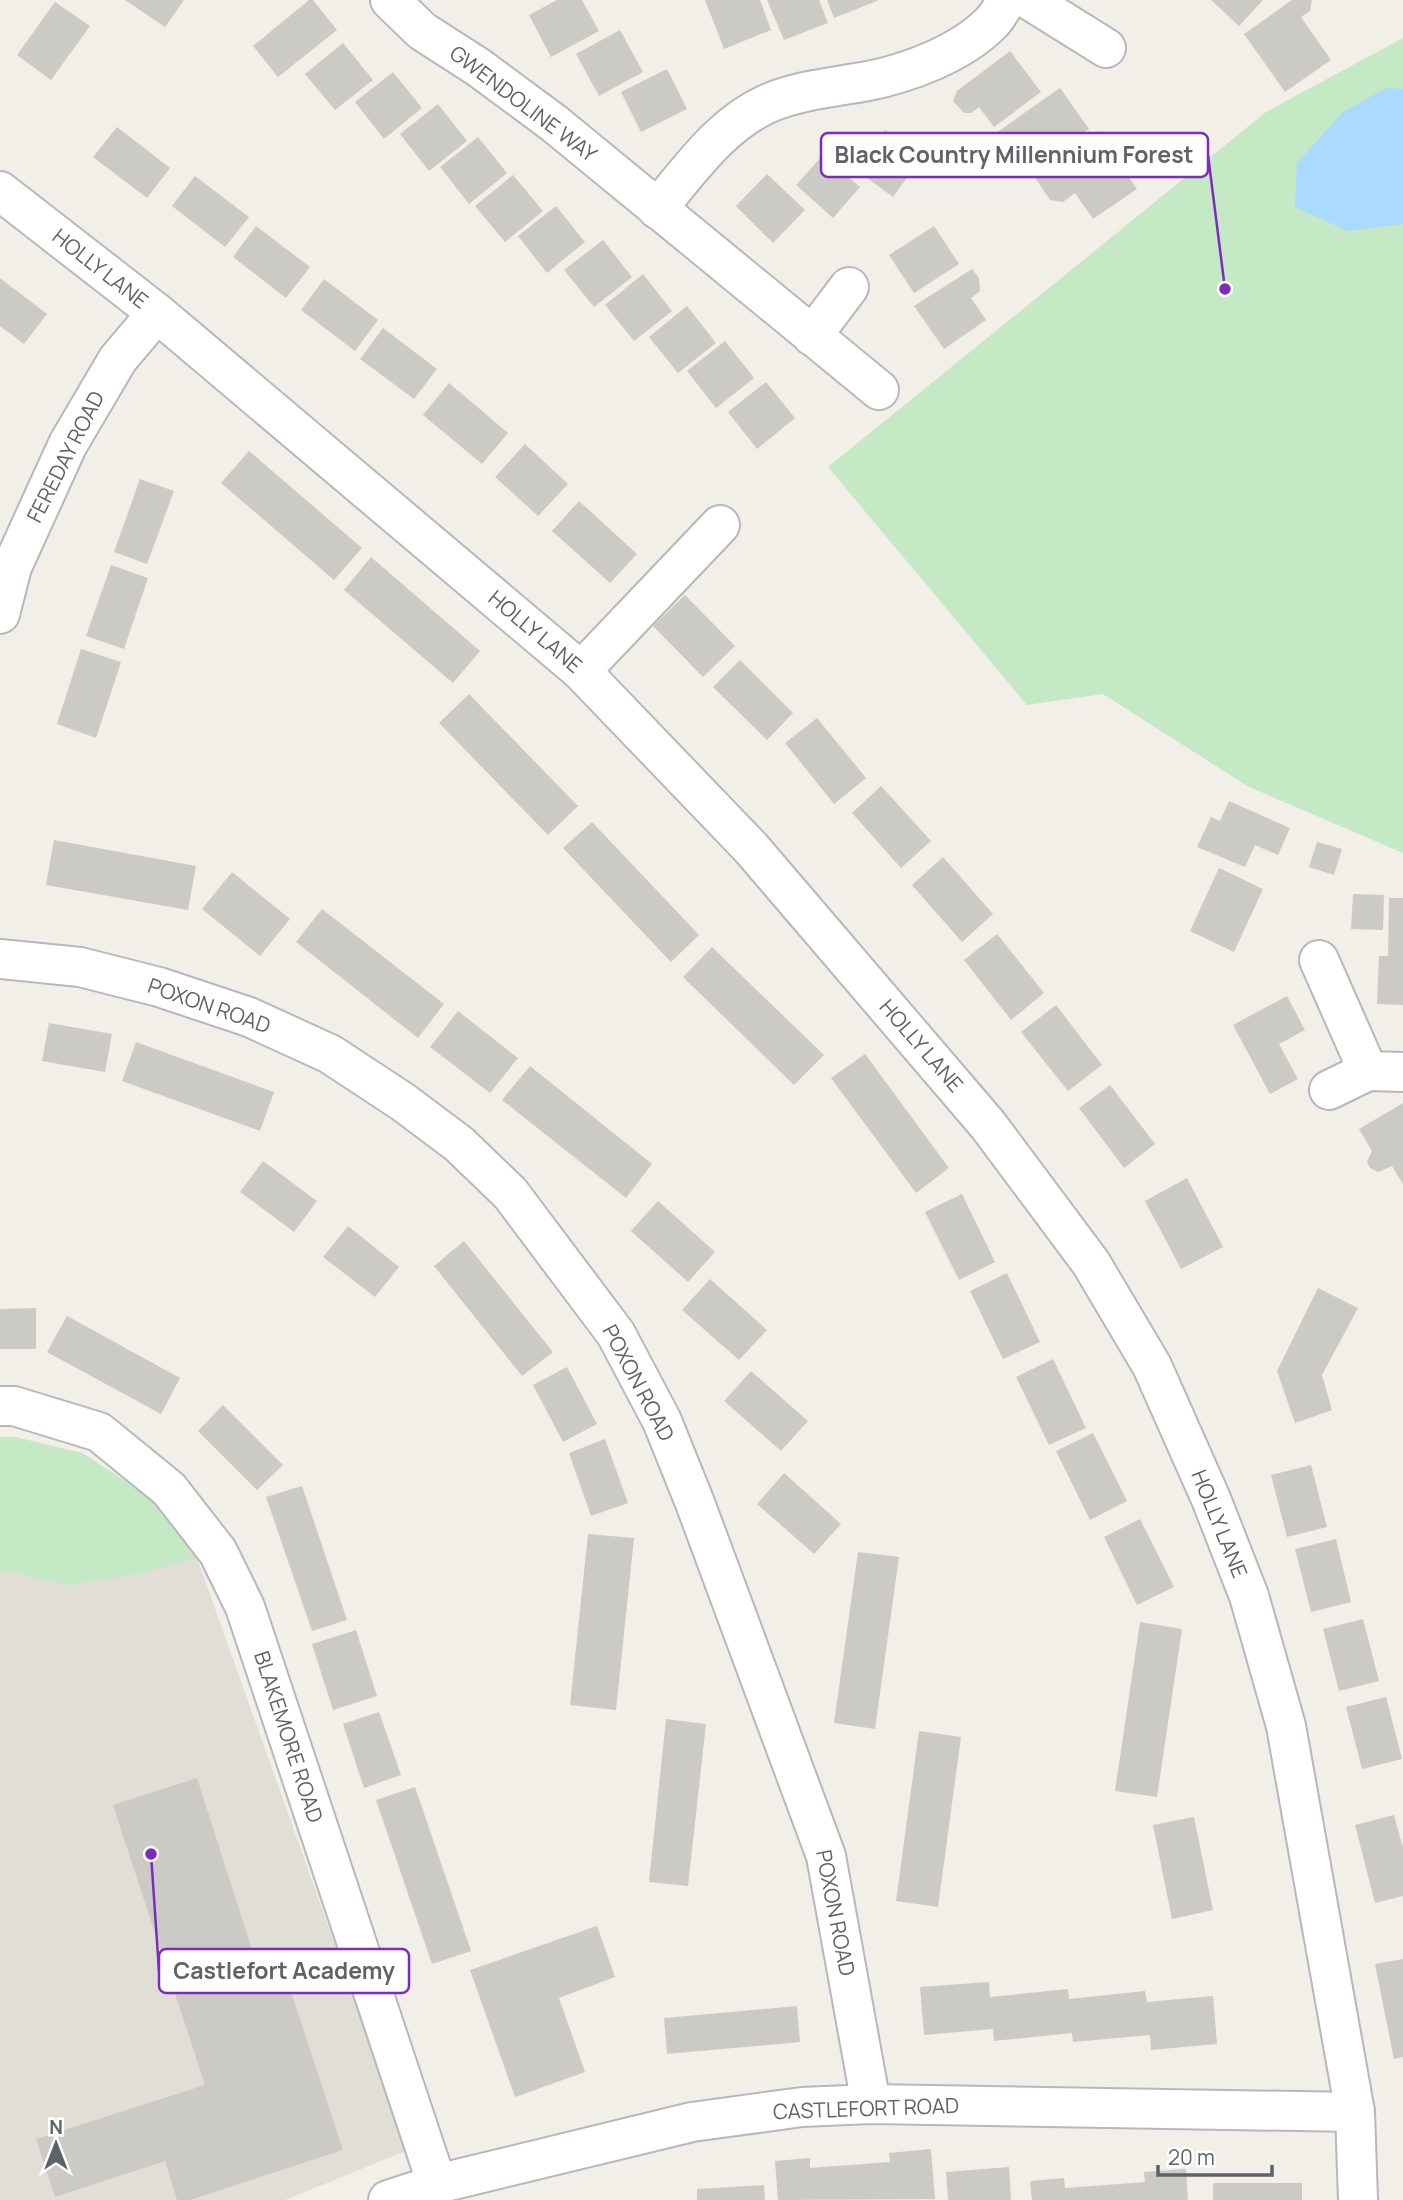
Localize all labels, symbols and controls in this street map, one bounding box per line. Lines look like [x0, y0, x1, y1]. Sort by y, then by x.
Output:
street label: GWENDOLINE WAY [444, 39, 603, 168]
callout: Black Country Millennium Forest [821, 133, 1208, 177]
text: Black Country Millennium Forest [834, 138, 1194, 170]
street label: HOLLY LANE [47, 222, 154, 314]
street label: FEREDAY ROAD [20, 386, 110, 527]
street label: HOLLY LANE [483, 584, 588, 679]
street label: POXON ROAD [144, 971, 274, 1039]
street label: HOLLY LANE [874, 993, 970, 1098]
street label: POXON ROAD [596, 1319, 681, 1446]
street label: HOLLY LANE [1186, 1465, 1254, 1582]
street label: BLAKEMORE ROAD [248, 1647, 330, 1826]
street label: POXON ROAD [810, 1847, 862, 1978]
callout: Castlefort Academy [159, 1949, 409, 1993]
text: Castlefort Academy [173, 1954, 395, 1986]
street label: CASTLEFORT ROAD [772, 2091, 959, 2125]
north arrow [21, 2109, 91, 2179]
text: N [49, 2114, 63, 2140]
scale bar [1158, 2134, 1272, 2178]
text: 20 m [1168, 2143, 1215, 2171]

